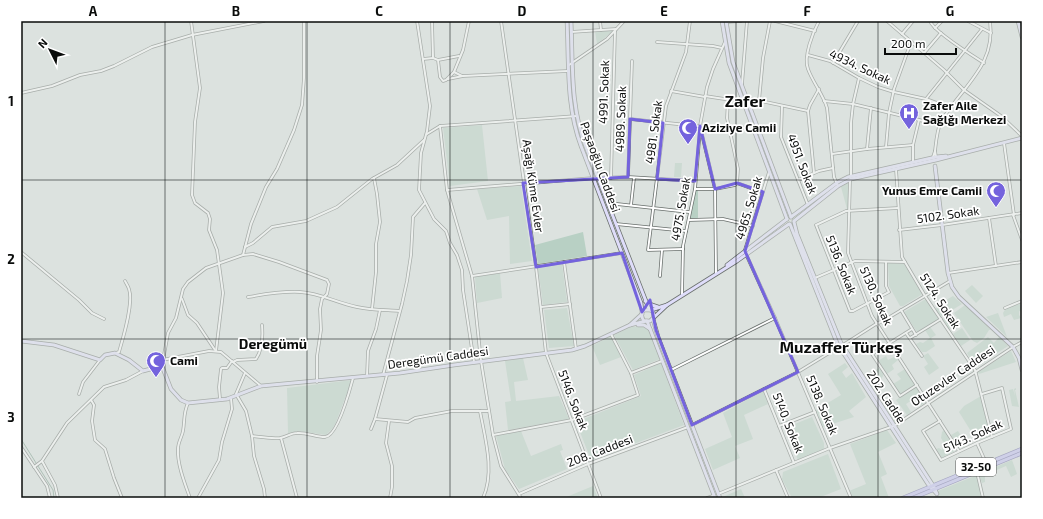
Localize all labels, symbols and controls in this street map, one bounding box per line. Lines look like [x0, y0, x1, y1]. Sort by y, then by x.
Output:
text: A [89, 3, 98, 19]
text: B [232, 3, 240, 19]
text: C [375, 3, 383, 19]
text: D [518, 3, 527, 19]
text: E [660, 3, 668, 19]
text: F [803, 3, 811, 19]
text: G [946, 3, 954, 19]
north arrow [30, 30, 70, 70]
scale bar [885, 30, 956, 56]
text: N [35, 36, 50, 50]
text: 200 m [891, 36, 925, 50]
street label: 4934. Sokak [828, 46, 893, 86]
street label: 4991. Sokak [595, 60, 611, 124]
street label: 4989. Sokak [612, 86, 628, 152]
district label: Zafer [725, 91, 766, 110]
text: 1 [8, 93, 14, 109]
place label: Zafer Aile Sağlğı Merkezi [923, 98, 1006, 126]
street label: 4981. Sokak [642, 99, 664, 165]
hospital icon: Zafer Aile Sağlğı Merkezi [898, 102, 920, 130]
mosque icon: Aziziye Camii [677, 117, 699, 145]
street label: Paşaoğlu Caddesi [577, 119, 624, 214]
place label: Aziziye Camii [702, 120, 776, 135]
street label: 4951. Sokak [785, 132, 821, 196]
street label: Aşağı Küme Evler [520, 138, 547, 234]
street label: 4965. Sokak [732, 174, 764, 241]
street label: 4975. Sokak [668, 176, 693, 242]
mosque icon: Yunus Emre Camii [985, 180, 1007, 208]
place label: Yunus Emre Camii [882, 183, 982, 197]
street label: 5102. Sokak [916, 203, 980, 225]
street label: 5136. Sokak [824, 233, 860, 296]
text: 2 [7, 251, 15, 267]
street label: 5130. Sokak [858, 264, 896, 327]
street label: 5124. Sokak [918, 270, 964, 331]
district label: Deregümü [239, 335, 307, 352]
district label: Muzaffer Türkeş [779, 337, 903, 358]
street label: Otuzevler Caddesi [908, 342, 997, 408]
street label: Deregümü Caddesi [386, 343, 489, 371]
mosque icon: Cami [145, 350, 167, 378]
place label: Cami [170, 353, 198, 367]
street label: 5146. Sokak [556, 368, 592, 432]
street label: 202. Cadde [865, 368, 909, 425]
street label: 5138. Sokak [804, 373, 842, 436]
street label: 5140. Sokak [771, 391, 807, 455]
text: 3 [7, 409, 15, 425]
street label: 5143. Sokak [941, 416, 1004, 454]
street label: 208. Caddesi [565, 431, 635, 469]
road number: 32-50 [956, 458, 996, 476]

